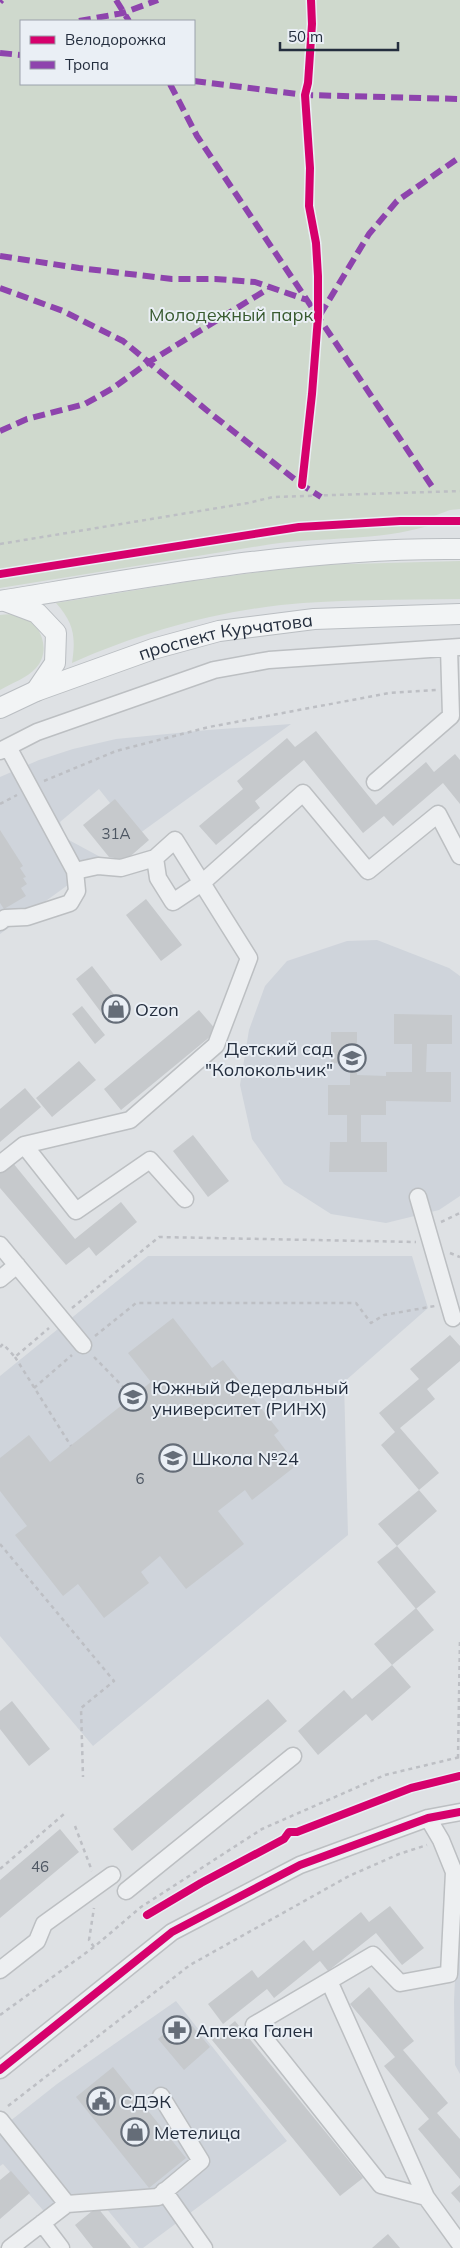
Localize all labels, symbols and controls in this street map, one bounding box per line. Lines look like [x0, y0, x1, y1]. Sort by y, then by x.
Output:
legend [20, 20, 195, 85]
scale bar [280, 20, 398, 52]
text: 50 m [288, 27, 323, 46]
text: Велодорожка [65, 30, 166, 49]
text: Тропа [65, 55, 109, 74]
park label: Молодежный парк [149, 303, 313, 326]
street label: проспект Курчатова [135, 608, 314, 665]
house number: 31А [101, 824, 131, 843]
shop icon: Ozon [101, 994, 131, 1024]
place label: Ozon [135, 998, 179, 1021]
place label: Детский сад "Колокольчик" [205, 1037, 333, 1081]
school or university icon: Детский сад "Колокольчик" [337, 1043, 367, 1073]
place label: Южный Федеральный университет (РИНХ) [152, 1376, 349, 1420]
school or university icon: Южный Федеральный университет (РИНХ) [118, 1382, 148, 1412]
school or university icon: Школа №24 [158, 1443, 188, 1473]
place label: Школа №24 [192, 1447, 299, 1470]
house number: 6 [135, 1469, 145, 1488]
house number: 46 [31, 1857, 49, 1876]
pharmacy icon: Аптека Гален [162, 2015, 192, 2045]
place label: Аптека Гален [196, 2019, 313, 2042]
public building icon: СДЭК [86, 2086, 116, 2116]
place label: СДЭК [120, 2090, 171, 2113]
shop icon: Метелица [120, 2117, 150, 2147]
place label: Метелица [154, 2121, 241, 2144]

